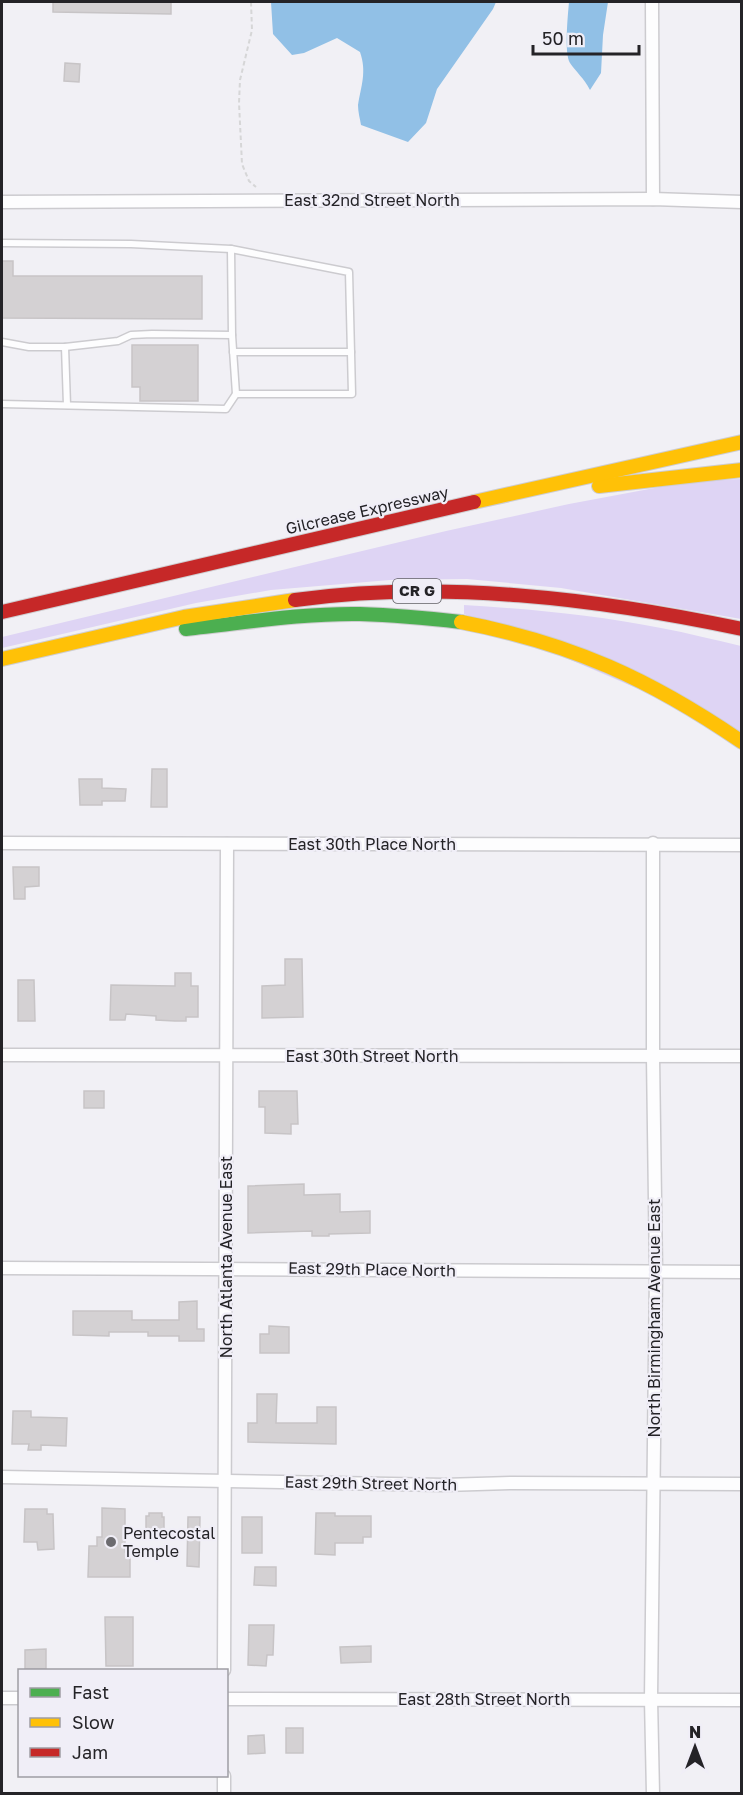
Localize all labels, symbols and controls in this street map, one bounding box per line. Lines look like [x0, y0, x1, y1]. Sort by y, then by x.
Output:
scale bar [533, 18, 640, 56]
text: 50 m [542, 27, 584, 49]
street label: East 32nd Street North [284, 190, 460, 210]
street label: Gilcrease Expressway [284, 482, 450, 538]
road number: CR G [393, 579, 441, 603]
street label: East 30th Place North [288, 834, 456, 854]
street label: East 30th Street North [286, 1046, 458, 1066]
street label: North Atlanta Avenue East [216, 1156, 236, 1358]
street label: North Birmingham Avenue East [644, 1199, 664, 1437]
street label: East 29th Place North [288, 1258, 456, 1280]
street label: East 29th Street North [285, 1471, 457, 1495]
place label: Pentecostal Temple [123, 1523, 215, 1561]
marker: Pentecostal Temple [104, 1535, 118, 1549]
legend [18, 1669, 228, 1777]
text: Fast [72, 1681, 109, 1703]
street label: East 28th Street North [398, 1689, 570, 1709]
text: Slow [72, 1711, 115, 1733]
north arrow [665, 1717, 725, 1777]
text: N [689, 1722, 701, 1742]
text: Jam [72, 1741, 108, 1763]

